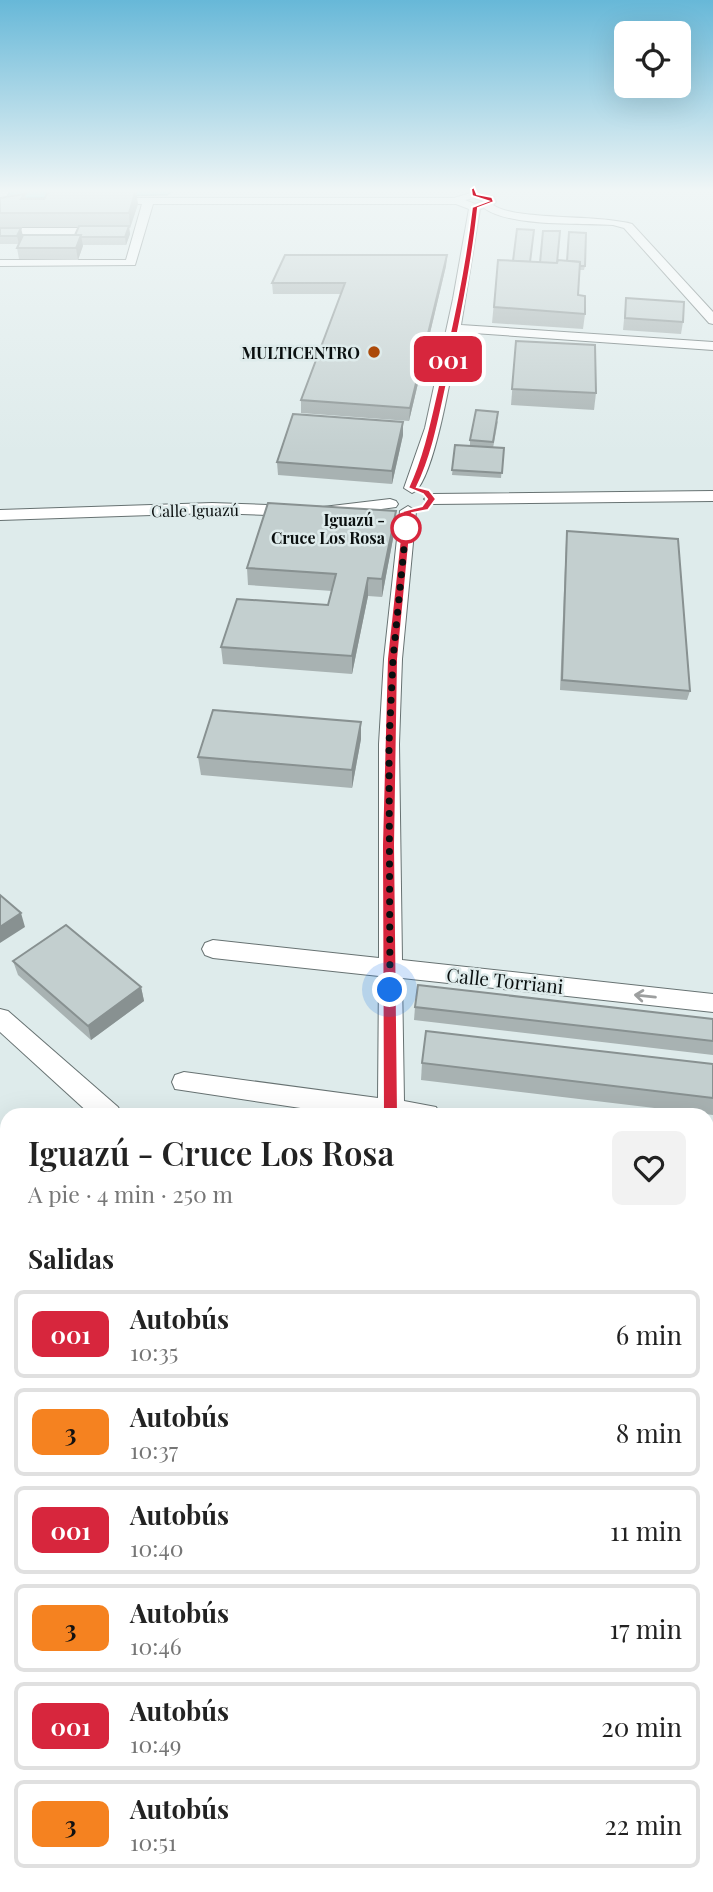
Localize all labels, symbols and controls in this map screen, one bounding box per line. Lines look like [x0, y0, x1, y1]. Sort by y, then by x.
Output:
map controls [614, 21, 691, 98]
button: locate [614, 21, 691, 98]
line badge: 001 [408, 336, 488, 382]
place label: MULTICENTRO [241, 342, 360, 363]
text: 001 [428, 343, 468, 375]
marker: MULTICENTRO [366, 344, 382, 360]
street label: Calle Iguazú [151, 499, 239, 521]
place label: Iguazú - Cruce Los Rosa [271, 509, 386, 548]
marker: Iguazú - Cruce Los Rosa [391, 513, 421, 543]
street label: Calle Torriani [445, 961, 565, 999]
your location [372, 972, 407, 1007]
one-way arrow [634, 989, 657, 1002]
text: Iguazú - Cruce Los Rosa [28, 1130, 394, 1174]
button: heart [612, 1131, 686, 1205]
text: A pie · 4 min · 250 m [28, 1178, 233, 1209]
text: Salidas [28, 1241, 114, 1276]
text: Autobús [130, 1301, 229, 1336]
text: 6 min [616, 1317, 682, 1352]
text: 001 [50, 1318, 91, 1350]
text: 10:35 [130, 1336, 178, 1367]
text: Autobús [130, 1399, 229, 1434]
text: 8 min [616, 1415, 682, 1450]
text: 3 [65, 1416, 76, 1448]
text: 10:37 [130, 1434, 178, 1465]
text: Autobús [130, 1497, 229, 1532]
text: 11 min [610, 1513, 682, 1548]
text: 001 [50, 1514, 91, 1546]
text: 10:40 [130, 1532, 184, 1563]
text: Autobús [130, 1595, 229, 1630]
text: 17 min [609, 1611, 682, 1646]
text: 3 [65, 1612, 76, 1644]
text: 10:46 [130, 1630, 182, 1661]
text: Autobús [130, 1693, 229, 1728]
text: 20 min [601, 1709, 682, 1744]
text: 001 [50, 1710, 91, 1742]
text: 10:49 [130, 1728, 182, 1759]
text: Autobús [130, 1791, 229, 1826]
text: 22 min [604, 1807, 682, 1842]
text: 3 [65, 1808, 76, 1840]
text: 10:51 [130, 1826, 176, 1857]

